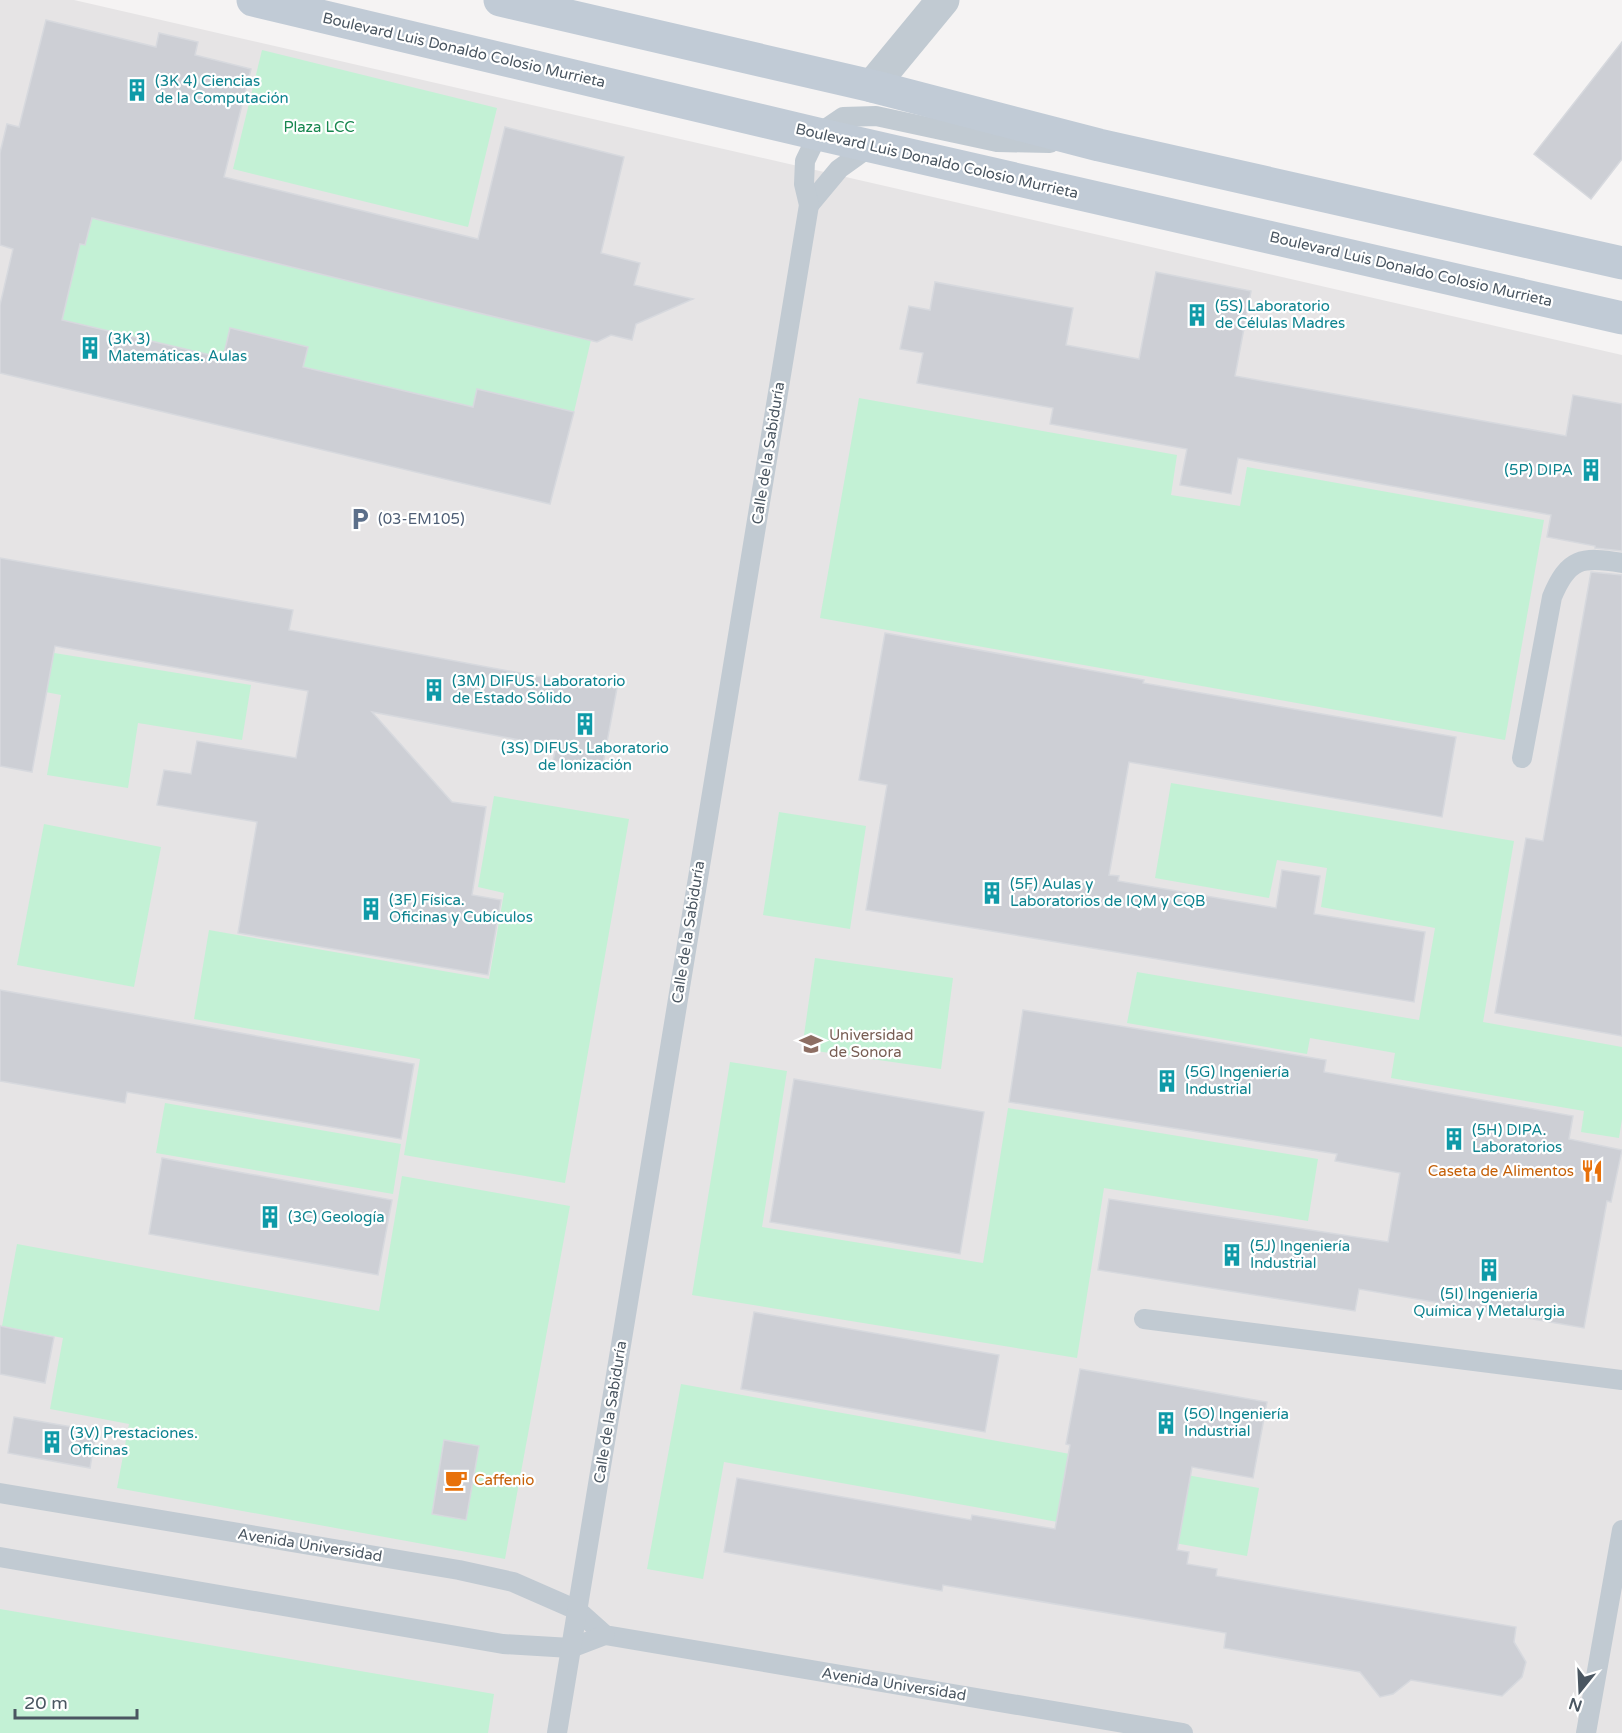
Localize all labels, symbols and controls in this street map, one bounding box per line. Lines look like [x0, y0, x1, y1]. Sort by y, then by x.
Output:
street label: Boulevard Luis Donaldo Colosio Murrieta [321, 9, 607, 91]
place label: (3K 4) Ciencias de la Computación [155, 72, 289, 107]
building icon: (3K 4) Ciencias de la Computación [124, 77, 150, 103]
park label: Plaza LCC [283, 118, 355, 136]
street label: Boulevard Luis Donaldo Colosio Murrieta [794, 120, 1080, 202]
street label: Boulevard Luis Donaldo Colosio Murrieta [1268, 228, 1554, 310]
place label: (5S) Laboratorio de Células Madres [1215, 297, 1345, 332]
building icon: (5S) Laboratorio de Células Madres [1184, 302, 1210, 328]
place label: (3K 3) Matemáticas. Aulas [108, 330, 247, 365]
building icon: (3K 3) Matemáticas. Aulas [77, 335, 103, 361]
street label: Calle de la Sabiduría [748, 380, 788, 526]
building icon: (5P) DIPA [1578, 457, 1604, 483]
place label: (5P) DIPA [1504, 461, 1573, 479]
parking icon: (03-EM105) [347, 506, 373, 532]
place label: (03-EM105) [378, 510, 465, 528]
place label: (3M) DIFUS. Laboratorio de Estado Sólido [452, 672, 626, 707]
building icon: (3M) DIFUS. Laboratorio de Estado Sólido [421, 677, 447, 703]
building icon: (3S) DIFUS. Laboratorio de Ionización [572, 711, 598, 737]
place label: (3S) DIFUS. Laboratorio de Ionización [501, 739, 669, 774]
street label: Calle de la Sabiduría [668, 859, 708, 1005]
place label: (5F) Aulas y Laboratorios de IQM y CQB [1010, 875, 1205, 910]
building icon: (5F) Aulas y Laboratorios de IQM y CQB [979, 880, 1005, 906]
place label: (3F) Física. Oficinas y Cubículos [389, 891, 533, 926]
building icon: (3F) Física. Oficinas y Cubículos [358, 896, 384, 922]
place label: Universidad de Sonora [829, 1026, 913, 1061]
school or university icon: Universidad de Sonora [798, 1031, 824, 1057]
place label: (5G) Ingeniería Industrial [1185, 1063, 1290, 1098]
building icon: (5G) Ingeniería Industrial [1154, 1068, 1180, 1094]
place label: (5H) DIPA. Laboratorios [1472, 1121, 1562, 1156]
building icon: (5H) DIPA. Laboratorios [1441, 1126, 1467, 1152]
restaurant icon: Caseta de Alimentos [1579, 1158, 1605, 1184]
place label: Caseta de Alimentos [1428, 1162, 1574, 1180]
building icon: (3C) Geología [257, 1204, 283, 1230]
place label: (3C) Geología [288, 1208, 385, 1226]
place label: (5J) Ingeniería Industrial [1250, 1237, 1350, 1272]
building icon: (5J) Ingeniería Industrial [1219, 1242, 1245, 1268]
building icon: (5I) Ingeniería Química y Metalurgia [1476, 1257, 1502, 1283]
place label: (5I) Ingeniería Química y Metalurgia [1413, 1285, 1565, 1320]
street label: Calle de la Sabiduría [590, 1339, 630, 1485]
place label: (5O) Ingeniería Industrial [1184, 1405, 1289, 1440]
building icon: (5O) Ingeniería Industrial [1153, 1410, 1179, 1436]
place label: (3V) Prestaciones. Oficinas [70, 1424, 198, 1459]
building icon: (3V) Prestaciones. Oficinas [39, 1429, 65, 1455]
cafe icon: Caffenio [443, 1467, 469, 1493]
place label: Caffenio [474, 1471, 534, 1489]
street label: Avenida Universidad [236, 1525, 384, 1565]
north arrow [1550, 1661, 1610, 1721]
street label: Avenida Universidad [820, 1664, 968, 1704]
scale bar [15, 1682, 136, 1720]
text: 20 m [24, 1692, 68, 1714]
text: N [1566, 1693, 1585, 1716]

